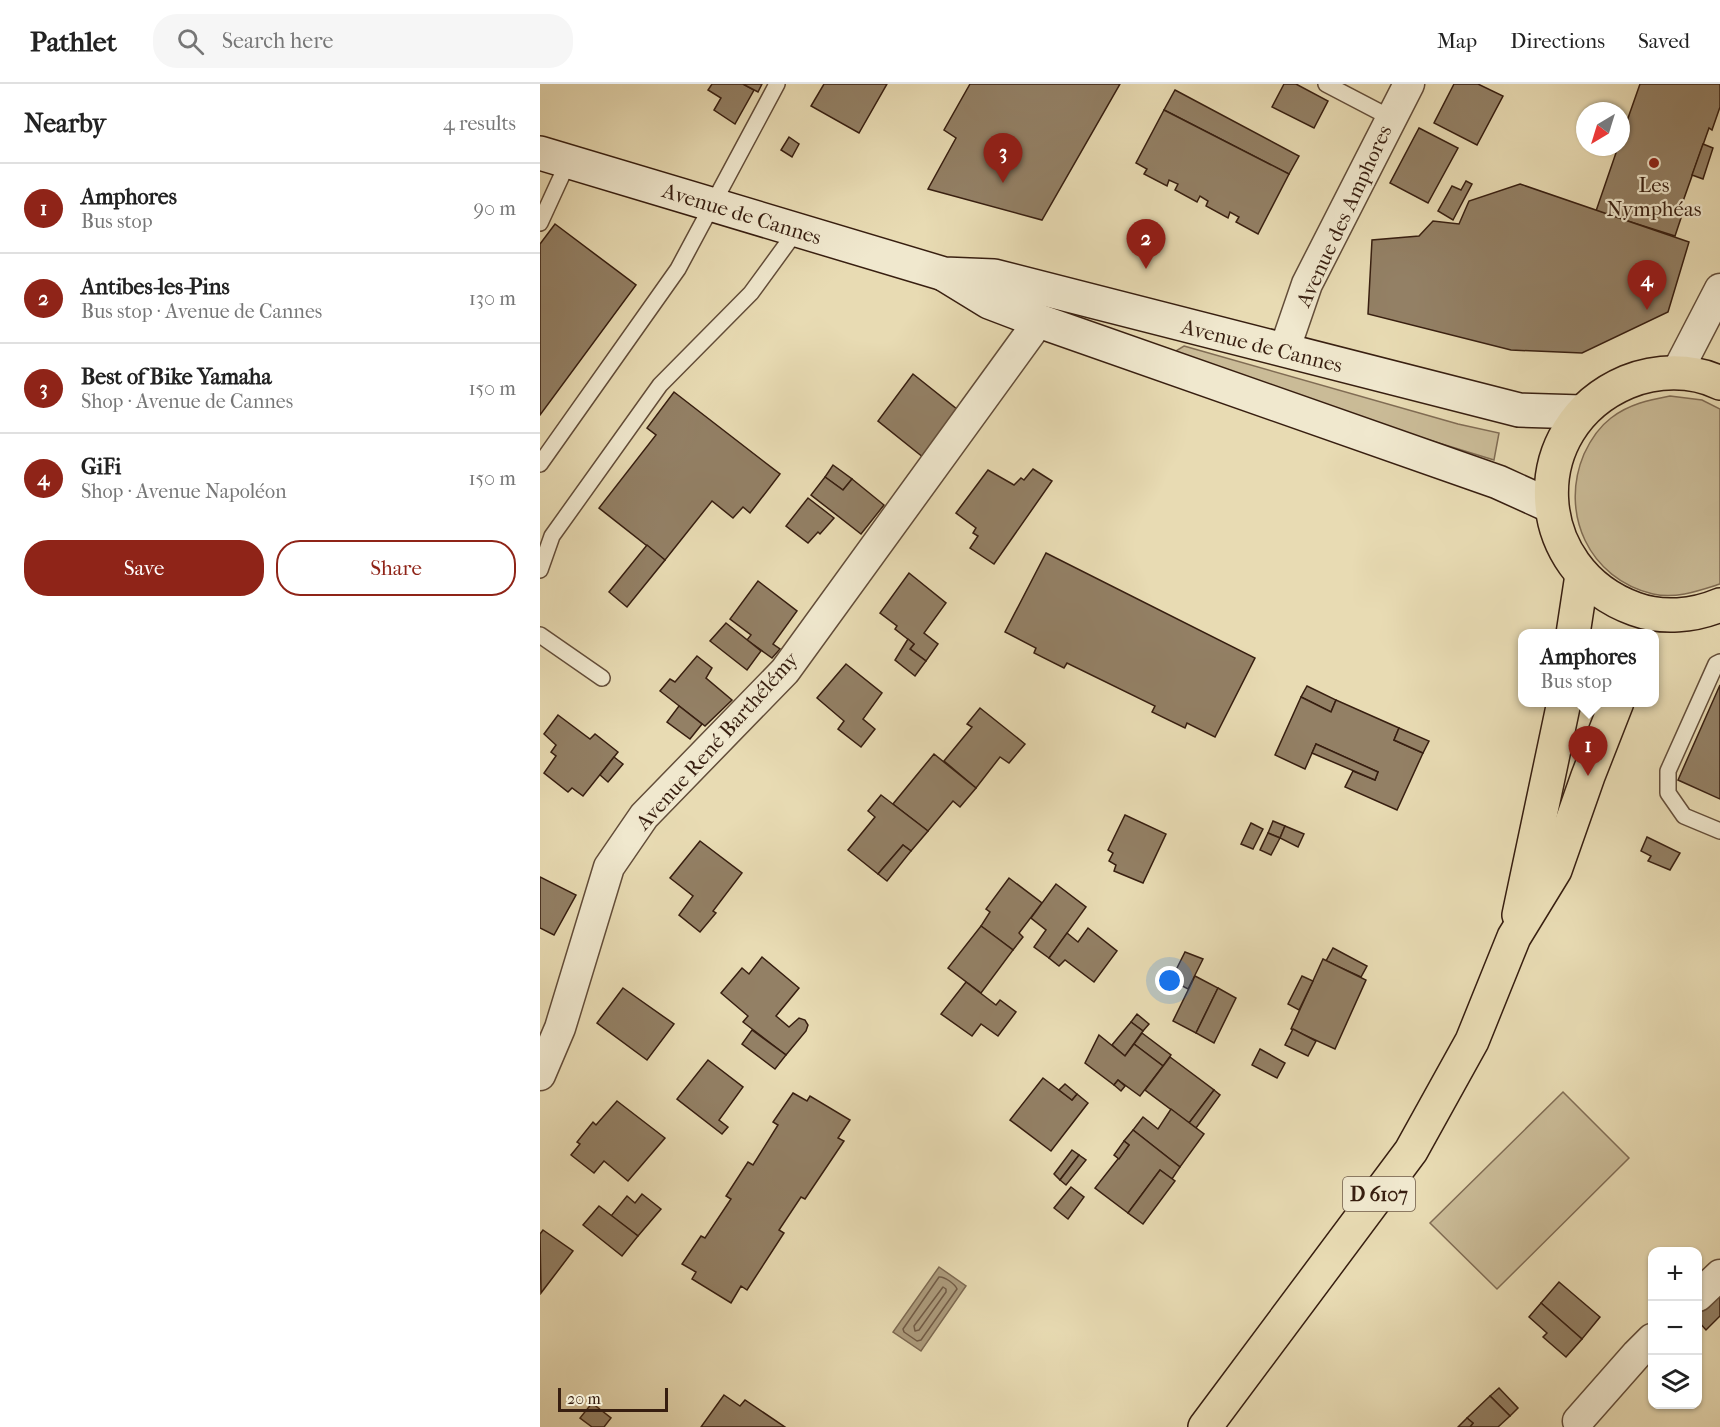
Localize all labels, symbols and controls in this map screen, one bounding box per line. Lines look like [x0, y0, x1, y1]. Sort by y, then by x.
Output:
search box [153, 14, 573, 68]
text: Pathlet [30, 25, 117, 58]
icon: search [174, 25, 207, 58]
text: Search here [222, 28, 333, 54]
text: Map [1437, 29, 1477, 53]
text: Directions [1510, 29, 1605, 53]
text: Saved [1638, 29, 1690, 53]
north arrow [1576, 102, 1630, 156]
text: Nearby [24, 108, 106, 139]
text: 4 results [443, 112, 516, 135]
street label: Avenue des Amphores [1291, 121, 1397, 312]
pin: 3 [984, 134, 1022, 183]
marker: Les Nymphéas [1647, 156, 1661, 170]
place label: Les Nymphéas [1607, 173, 1702, 221]
street label: Avenue de Cannes [659, 178, 825, 250]
text: Amphores [81, 184, 177, 210]
text: 1 [40, 197, 47, 220]
text: 90 m [474, 197, 516, 220]
text: Bus stop [81, 210, 153, 233]
pin: 2 [1126, 220, 1166, 269]
pin: 4 [1628, 260, 1666, 310]
text: Antibes-les-Pins [81, 274, 230, 300]
text: 2 [38, 287, 49, 310]
text: 130 m [469, 287, 516, 310]
text: Bus stop · Avenue de Cannes [81, 300, 322, 323]
street label: Avenue de Cannes [1178, 314, 1345, 378]
text: Best of Bike Yamaha [81, 364, 272, 390]
text: 3 [39, 377, 48, 400]
text: 150 m [468, 377, 516, 400]
text: Shop · Avenue de Cannes [81, 390, 293, 413]
text: GiFi [81, 454, 121, 480]
text: 4 [38, 467, 49, 490]
text: 150 m [468, 467, 516, 490]
text: Shop · Avenue Napoléon [81, 480, 287, 503]
button: Save [24, 540, 264, 596]
button: Share [276, 540, 516, 596]
popup [1518, 629, 1659, 707]
text: Amphores [1541, 644, 1636, 670]
street label: Avenue René Barthélémy [630, 647, 804, 835]
text: Bus stop [1541, 670, 1612, 693]
pin: 1 [1568, 726, 1608, 776]
your location [1155, 966, 1184, 995]
road number: D 6107 [1343, 1177, 1415, 1211]
map controls [1648, 1247, 1702, 1409]
button: + [1648, 1247, 1702, 1301]
button: − [1648, 1301, 1702, 1355]
button: layers [1648, 1355, 1702, 1409]
scale bar [558, 1385, 668, 1412]
text: 20 m [567, 1389, 601, 1408]

